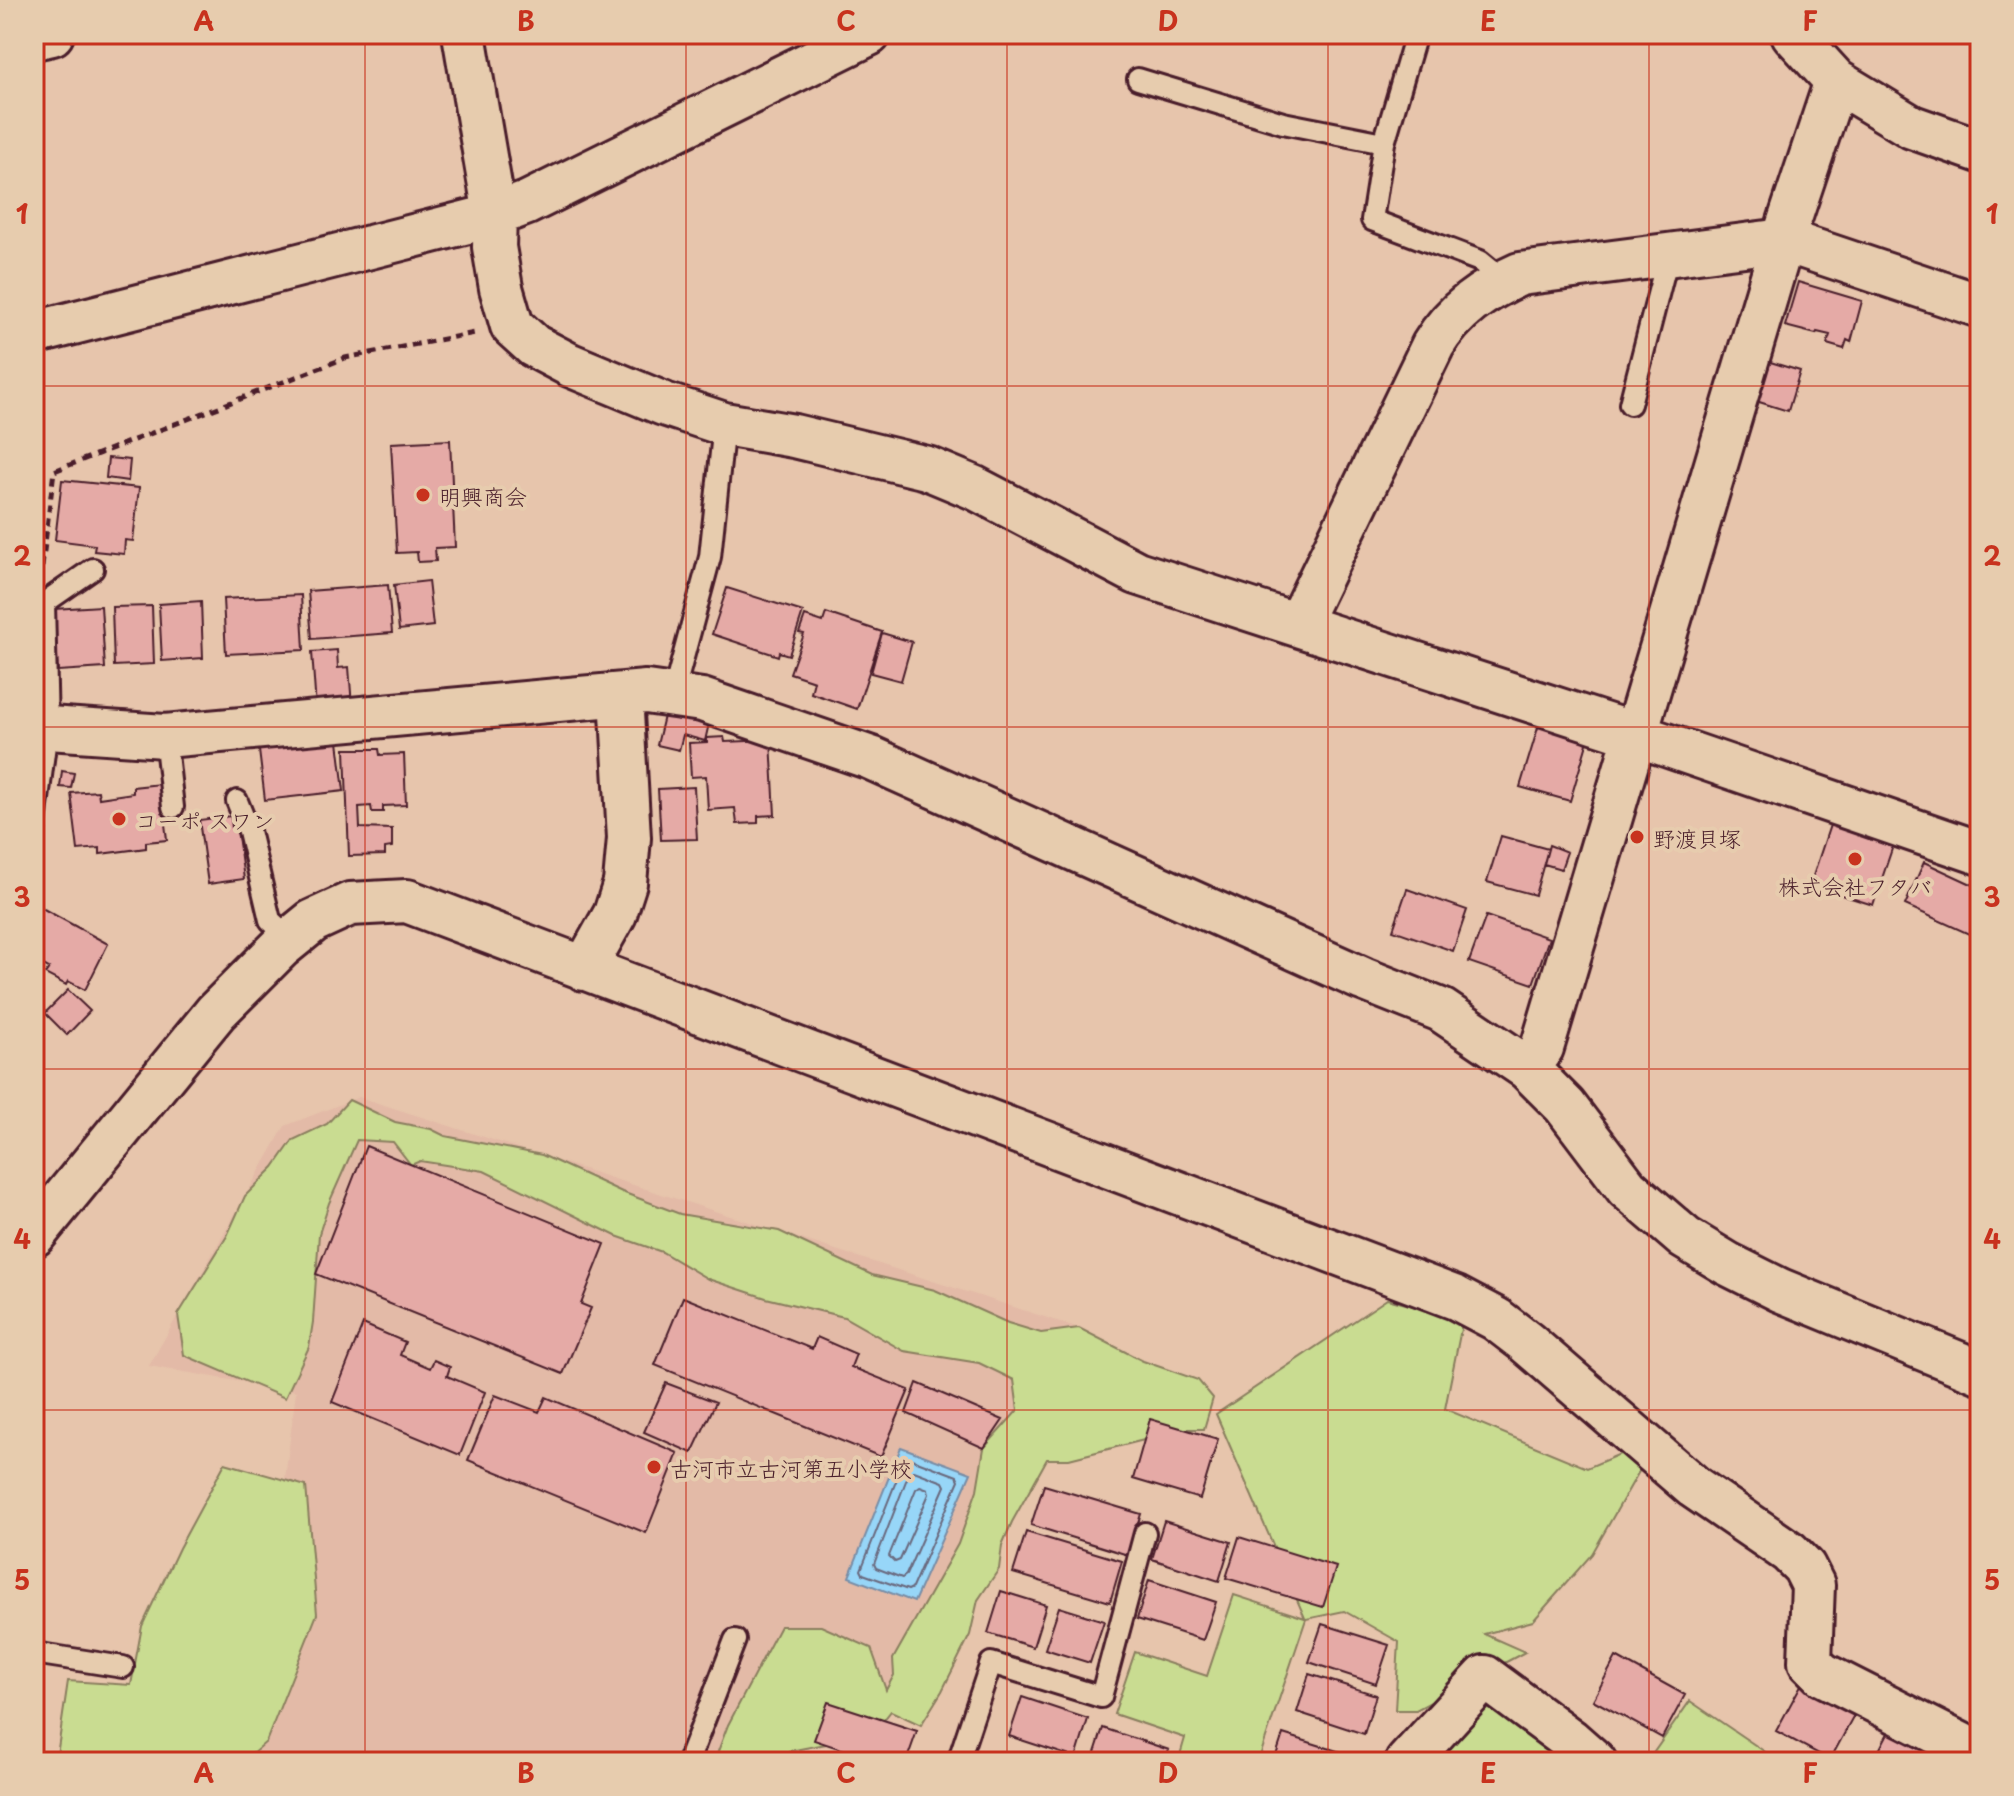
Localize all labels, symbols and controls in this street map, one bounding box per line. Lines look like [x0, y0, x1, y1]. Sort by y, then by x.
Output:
text: A [194, 1, 214, 40]
text: B [517, 1, 535, 40]
text: C [836, 1, 856, 40]
text: D [1158, 1, 1178, 40]
text: E [1480, 1, 1496, 40]
text: F [1802, 1, 1818, 40]
text: 1 [16, 194, 28, 233]
text: 1 [1986, 194, 1998, 233]
place label: 明興商会 [439, 479, 527, 512]
marker: 明興商会 [414, 486, 432, 504]
text: 2 [13, 536, 31, 575]
text: 2 [1983, 536, 2001, 575]
place label: コーポ スワン [135, 803, 274, 836]
marker: コーポ スワン [110, 810, 128, 828]
place label: 野渡貝塚 [1653, 821, 1741, 854]
marker: 野渡貝塚 [1628, 828, 1646, 846]
marker: 株式会社フタバ [1846, 850, 1864, 868]
place label: 株式会社フタバ [1778, 869, 1932, 902]
text: 3 [13, 877, 31, 916]
text: 3 [1983, 877, 2001, 916]
text: 4 [13, 1219, 31, 1258]
text: 4 [1983, 1219, 2001, 1258]
place label: 古河市立古河第五小学校 [670, 1451, 912, 1484]
marker: 古河市立古河第五小学校 [645, 1458, 663, 1476]
text: 5 [14, 1560, 30, 1599]
text: 5 [1984, 1560, 2000, 1599]
text: A [194, 1753, 214, 1792]
text: B [517, 1753, 535, 1792]
text: C [836, 1753, 856, 1792]
text: D [1158, 1753, 1178, 1792]
text: E [1480, 1753, 1496, 1792]
text: F [1802, 1753, 1818, 1792]

